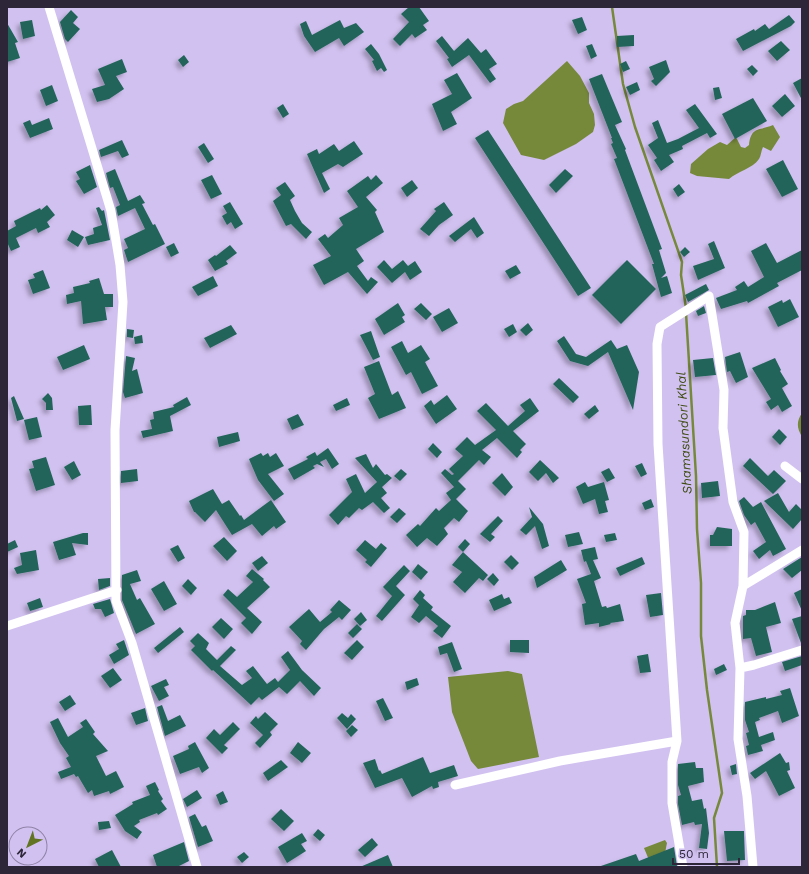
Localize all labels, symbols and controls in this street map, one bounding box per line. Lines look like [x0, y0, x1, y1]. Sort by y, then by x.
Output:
water label: Shamasundori Khal [673, 371, 695, 495]
north arrow [8, 826, 48, 866]
scale bar [673, 840, 739, 866]
text: N [14, 846, 29, 861]
text: 50 m [679, 847, 709, 861]

